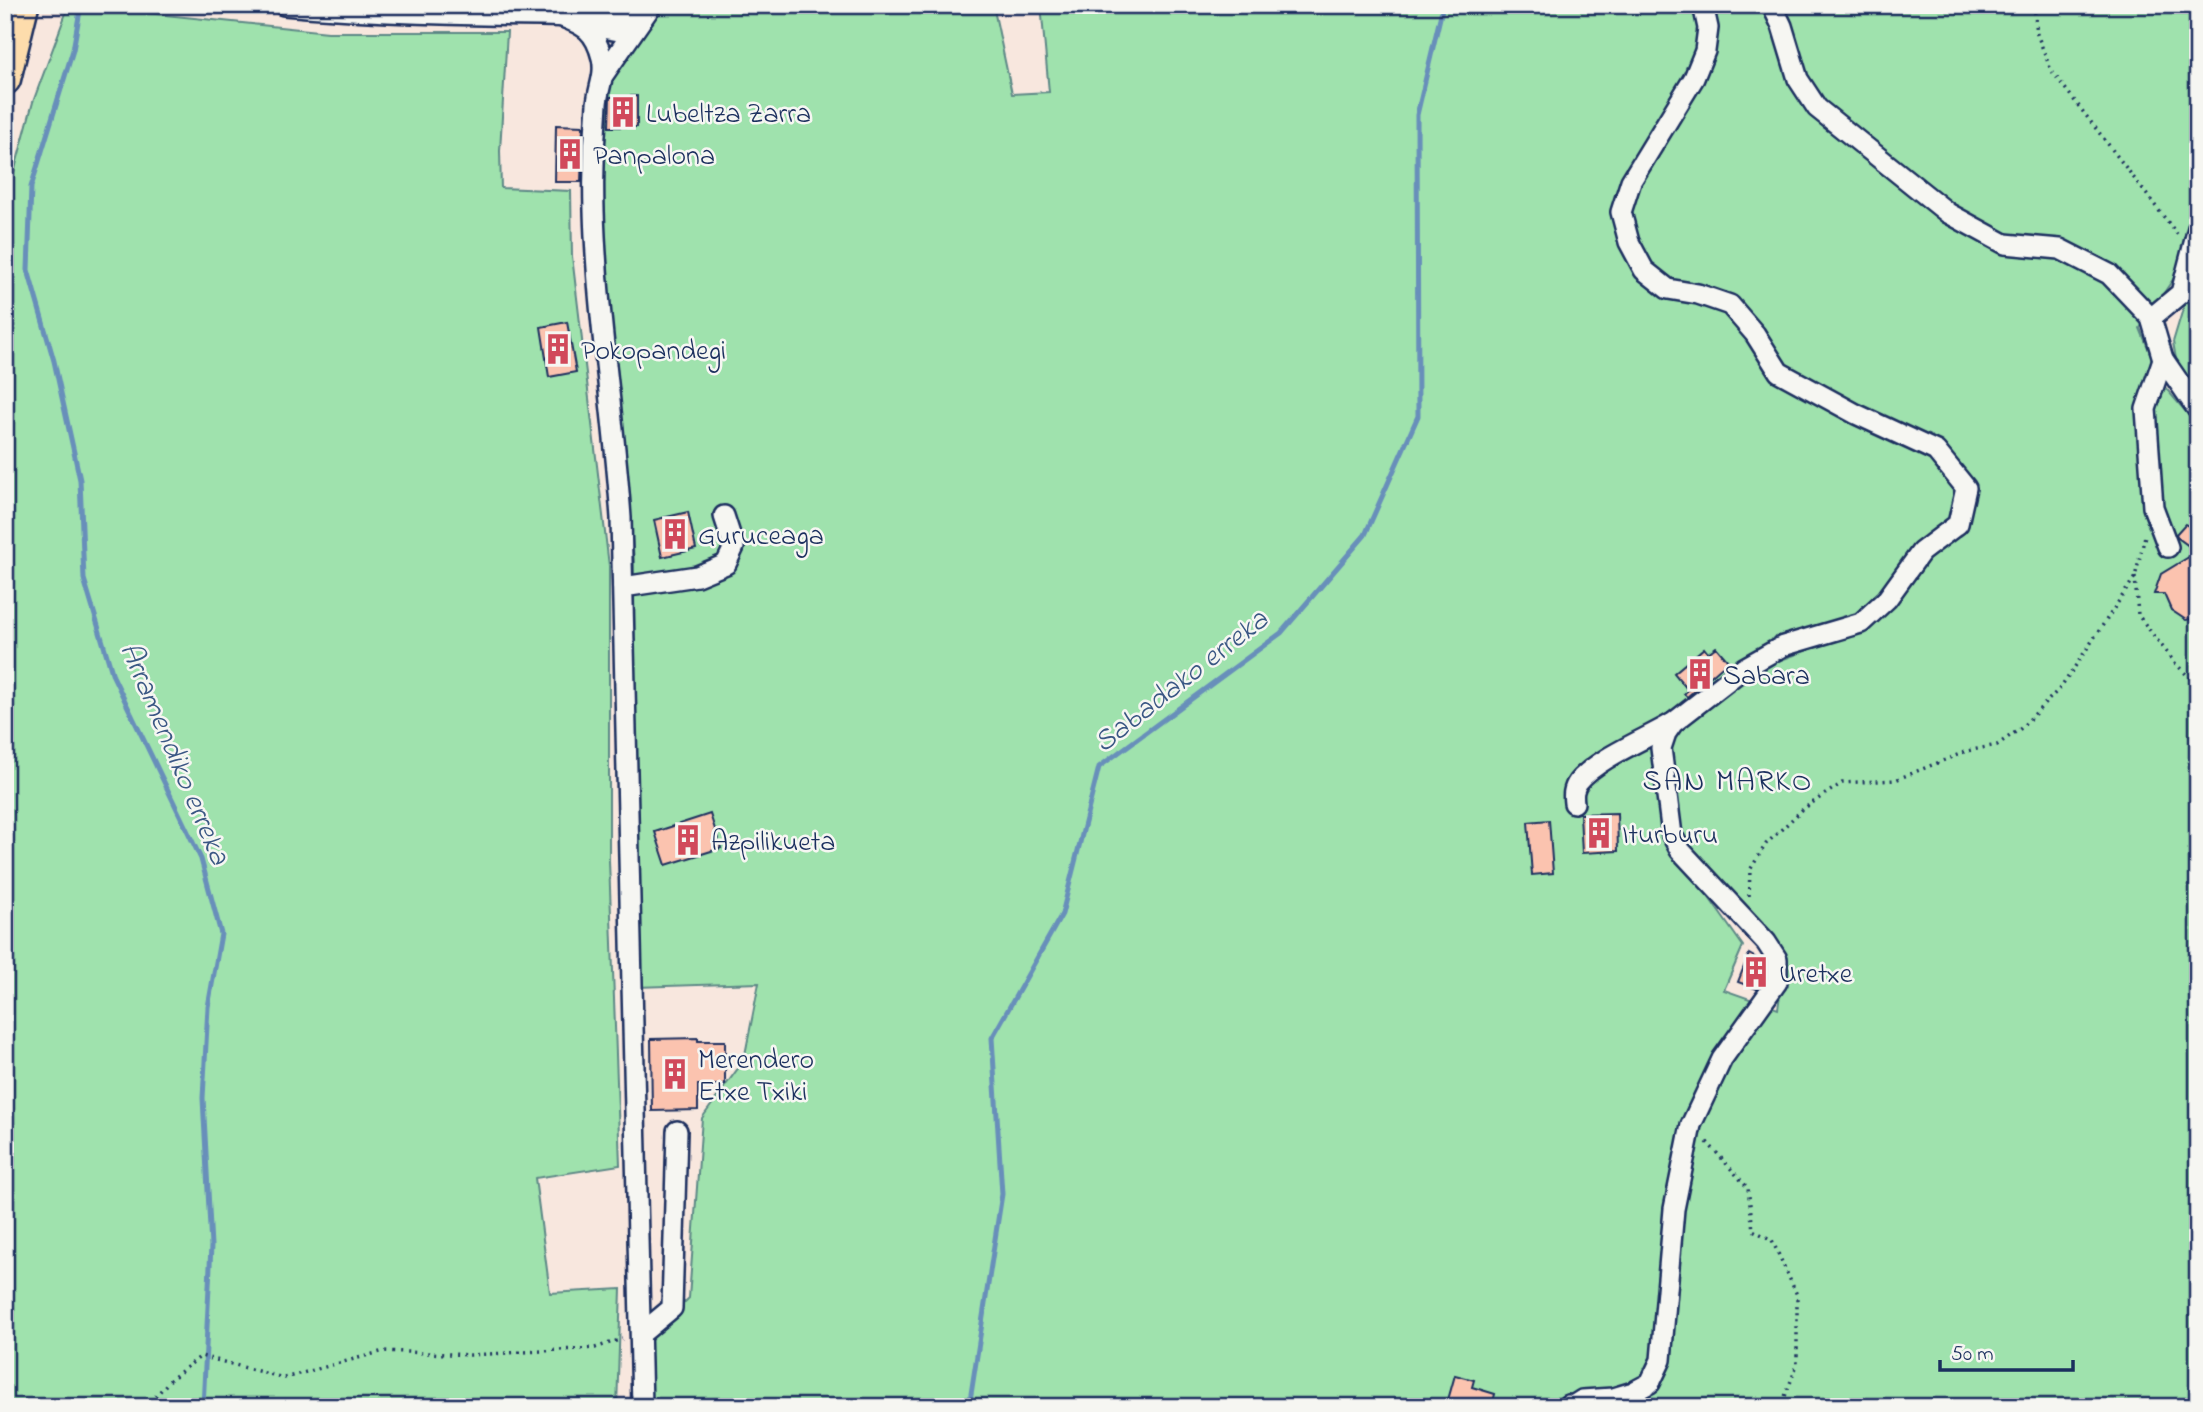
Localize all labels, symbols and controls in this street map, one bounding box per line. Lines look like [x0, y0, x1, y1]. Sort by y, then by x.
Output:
building icon: Lubeltza Zarra [606, 95, 640, 129]
place label: Lubeltza Zarra [646, 95, 811, 136]
building icon: Panpalona [553, 137, 587, 171]
place label: Panpalona [593, 137, 715, 178]
building icon: Pokopandegi [541, 332, 575, 366]
place label: Pokopandegi [581, 332, 726, 373]
building icon: Guruceaga [658, 517, 692, 551]
place label: Guruceaga [698, 517, 824, 558]
water label: Sabadako erreka [1085, 599, 1279, 765]
water label: Arramendiko erreka [106, 636, 240, 873]
building icon: Sabara [1683, 657, 1717, 691]
place label: Sabara [1723, 657, 1810, 698]
district label: SAN MARKO [1642, 761, 1814, 805]
building icon: Iturburu [1582, 816, 1616, 850]
place label: Iturburu [1622, 816, 1718, 857]
building icon: Azpilikueta [671, 823, 705, 857]
place label: Azpilikueta [711, 823, 835, 864]
building icon: Uretxe [1739, 955, 1773, 989]
place label: Uretxe [1779, 955, 1853, 996]
place label: Merendero Etxe Txiki [698, 1041, 814, 1114]
building icon: Merendero Etxe Txiki [658, 1057, 692, 1091]
scale bar [1940, 1328, 2074, 1372]
text: 50 m [1951, 1340, 1994, 1370]

